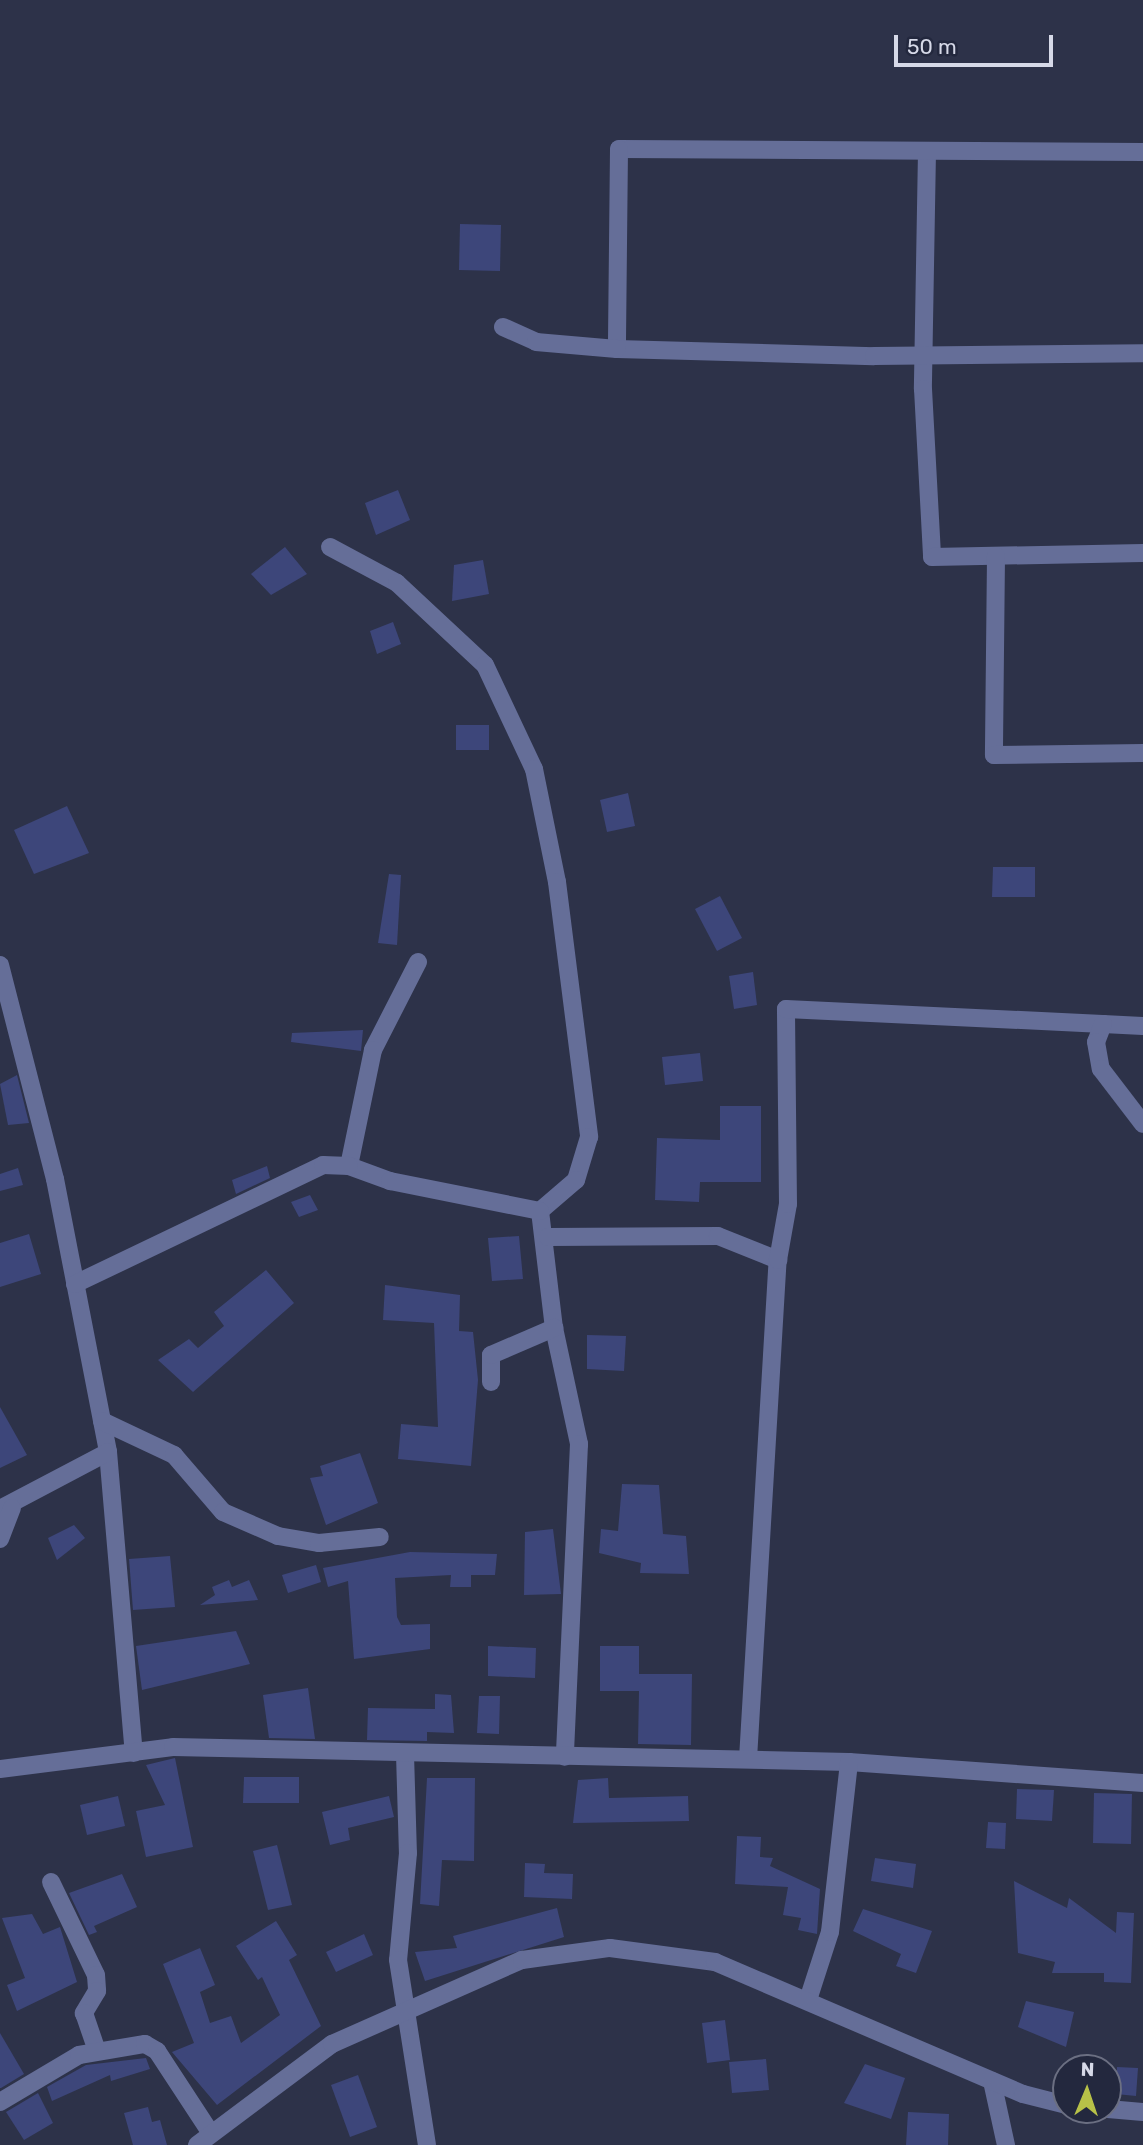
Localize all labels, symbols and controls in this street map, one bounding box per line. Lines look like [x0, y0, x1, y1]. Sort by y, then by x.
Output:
scale bar [898, 21, 1057, 65]
text: 50 m [907, 34, 957, 59]
north arrow [1052, 2054, 1122, 2124]
text: N [1080, 2058, 1095, 2081]

